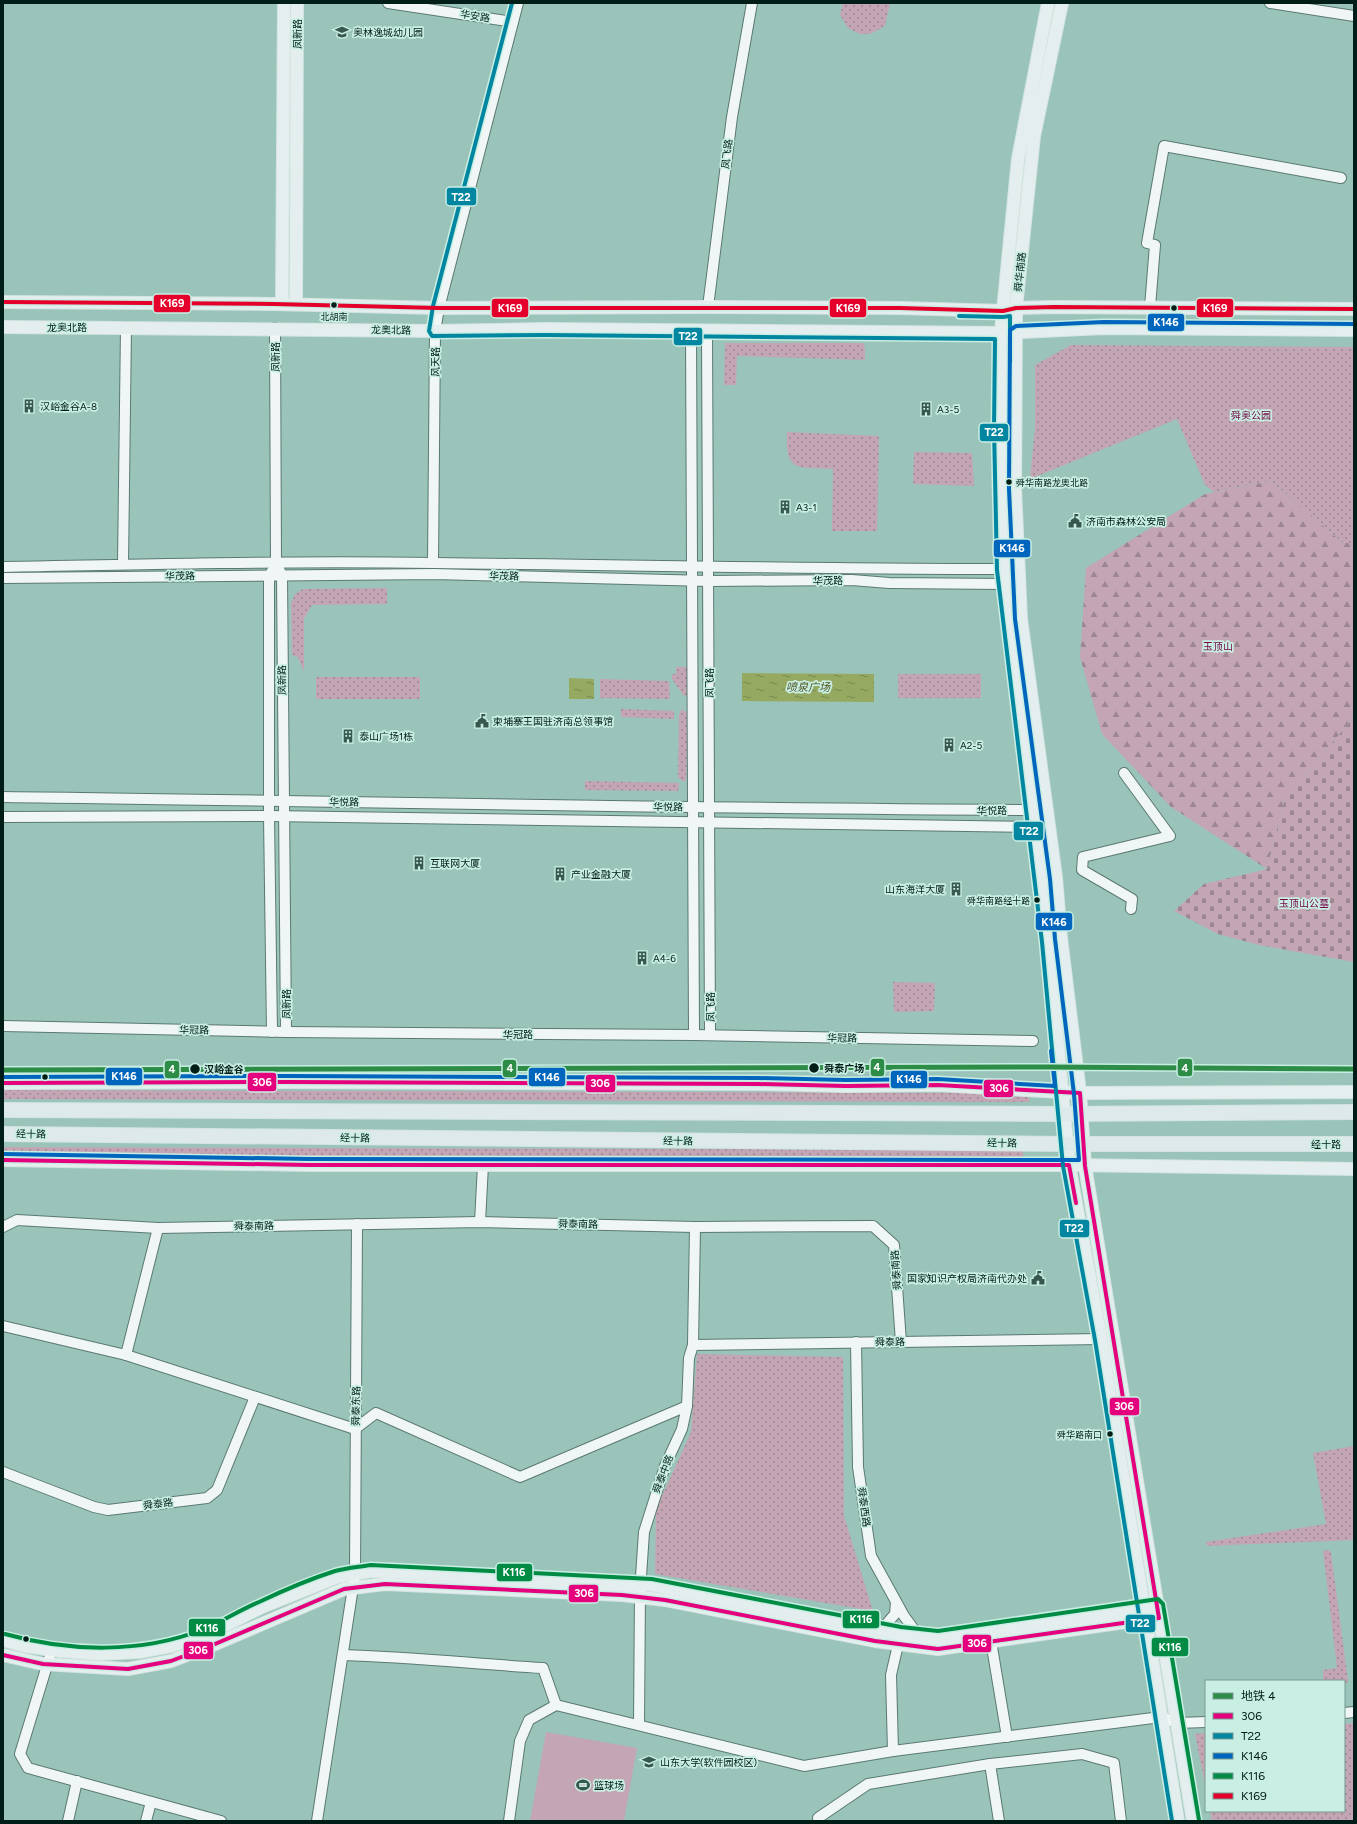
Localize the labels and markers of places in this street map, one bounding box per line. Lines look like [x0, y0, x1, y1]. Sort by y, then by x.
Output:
school or university icon: 奥林逸城幼儿园 [334, 24, 350, 40]
place label: 奥林逸城幼儿园 [353, 26, 423, 39]
marker: 北胡南 [329, 300, 339, 310]
unlabelled marker [1169, 303, 1179, 313]
place label: 北胡南 [320, 311, 348, 322]
building icon: 汉峪金谷A-8 [21, 398, 37, 414]
place label: 汉峪金谷A-8 [40, 400, 97, 413]
building icon: A3-5 [918, 401, 934, 417]
place label: A3-5 [937, 403, 959, 416]
marker: 舜华南路龙奥北路 [1004, 477, 1014, 487]
place label: 舜华南路龙奥北路 [1016, 477, 1088, 488]
building icon: A3-1 [777, 499, 793, 515]
place label: A3-1 [796, 501, 817, 514]
public building icon: 济南市森林公安局 [1067, 513, 1083, 529]
place label: 济南市森林公安局 [1086, 515, 1166, 528]
public building icon: 柬埔寨王国驻济南总领事馆 [474, 713, 490, 729]
place label: 柬埔寨王国驻济南总领事馆 [493, 715, 613, 728]
building icon: 泰山广场1栋 [340, 728, 356, 744]
place label: 泰山广场1栋 [359, 730, 413, 743]
building icon: A2-5 [941, 737, 957, 753]
place label: A2-5 [960, 739, 983, 752]
building icon: 互联网大厦 [411, 855, 427, 871]
place label: 互联网大厦 [430, 857, 480, 870]
building icon: 产业金融大厦 [552, 866, 568, 882]
place label: 产业金融大厦 [571, 868, 631, 881]
building icon: 山东海洋大厦 [948, 881, 964, 897]
place label: 山东海洋大厦 [885, 883, 945, 896]
place label: 舜华南路经十路 [967, 895, 1030, 906]
marker: 舜华南路经十路 [1032, 895, 1042, 905]
building icon: A4-6 [634, 950, 650, 966]
place label: A4-6 [653, 952, 676, 965]
marker: 舜泰广场 [807, 1061, 821, 1075]
marker: 汉峪金谷 [188, 1062, 202, 1076]
place label: 舜泰广场 [824, 1062, 864, 1075]
place label: 汉峪金谷 [204, 1063, 244, 1076]
unlabelled marker [40, 1072, 50, 1082]
public building icon: 国家知识产权局济南代办处 [1030, 1270, 1046, 1286]
place label: 国家知识产权局济南代办处 [907, 1272, 1027, 1285]
place label: 舜华路南口 [1057, 1429, 1102, 1440]
marker: 舜华路南口 [1105, 1429, 1115, 1439]
unlabelled marker [21, 1634, 31, 1644]
school or university icon: 山东大学(软件园校区) [641, 1754, 657, 1770]
place label: 山东大学(软件园校区) [660, 1756, 757, 1769]
sports icon: 篮球场 [575, 1777, 591, 1793]
place label: 篮球场 [594, 1779, 624, 1792]

